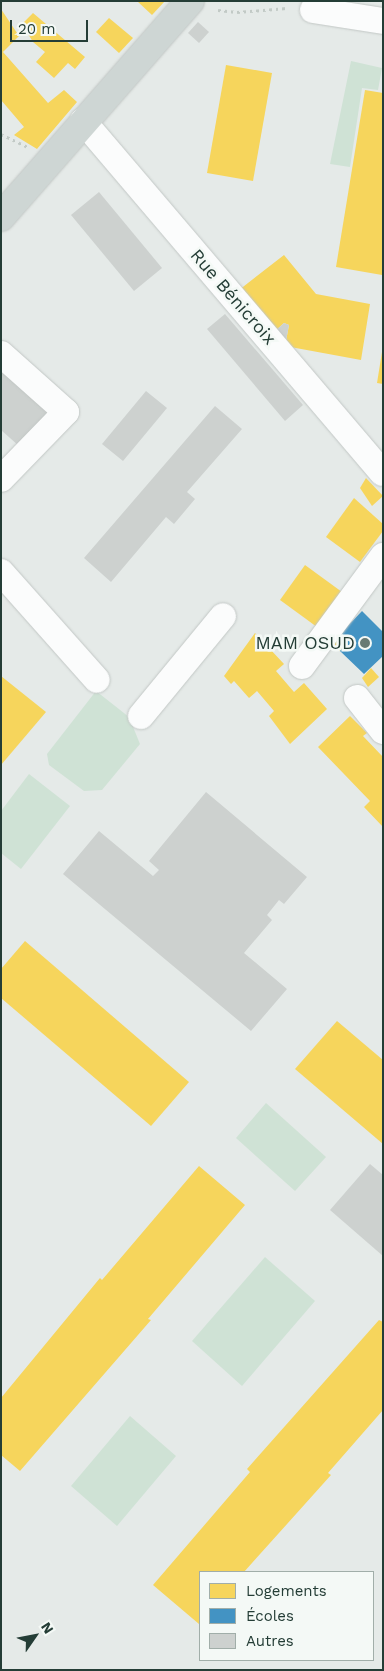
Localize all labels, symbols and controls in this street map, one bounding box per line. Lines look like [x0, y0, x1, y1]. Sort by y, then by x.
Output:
scale bar [12, 10, 90, 42]
text: 20 m [18, 20, 56, 38]
street label: Rue Bénicroix [186, 245, 280, 349]
place label: MAM OSUD [256, 632, 355, 654]
marker: MAM OSUD [359, 637, 371, 649]
legend [199, 1571, 374, 1661]
text: Logements [246, 1582, 327, 1600]
text: Écoles [246, 1607, 294, 1625]
north arrow [10, 1611, 60, 1661]
text: N [38, 1619, 57, 1637]
text: Autres [246, 1632, 294, 1650]

